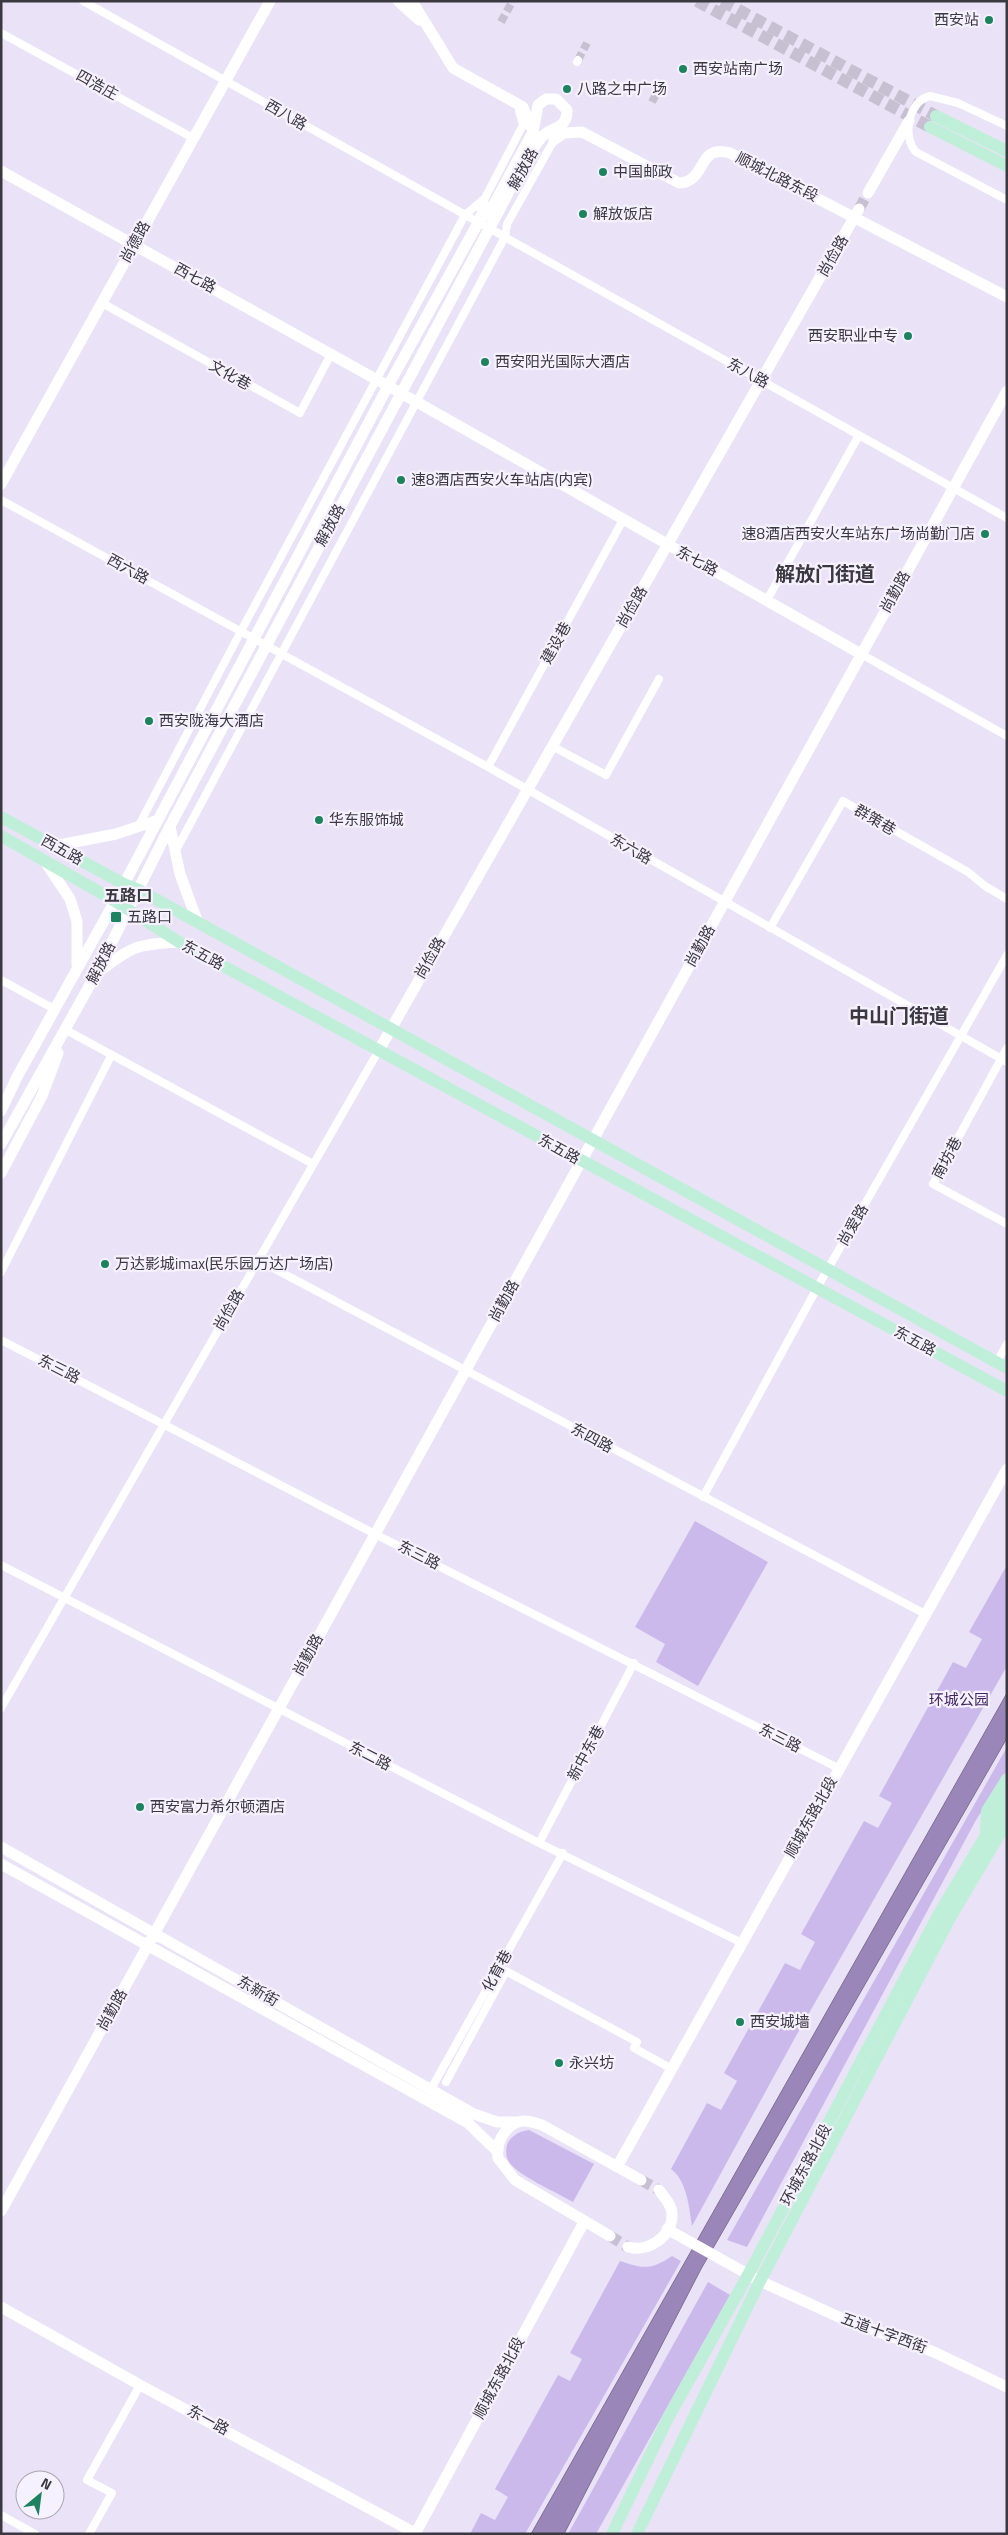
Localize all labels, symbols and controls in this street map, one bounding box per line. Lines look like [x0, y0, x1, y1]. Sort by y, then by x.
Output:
place label: 西安站 [934, 8, 979, 31]
marker: 西安站 [983, 14, 995, 26]
place label: 西安站南广场 [693, 57, 783, 80]
marker: 西安站南广场 [677, 63, 689, 75]
street label: 四浩庄 [72, 64, 123, 106]
place label: 八路之中广场 [577, 77, 667, 100]
marker: 八路之中广场 [561, 83, 573, 95]
street label: 西八路 [261, 93, 311, 136]
street label: 解放路 [502, 143, 544, 194]
street label: 顺城北路东段 [732, 146, 823, 207]
place label: 中国邮政 [613, 160, 673, 183]
marker: 中国邮政 [597, 166, 609, 178]
place label: 解放饭店 [593, 202, 653, 225]
marker: 解放饭店 [577, 208, 589, 220]
street label: 尚德路 [114, 216, 156, 267]
street label: 尚俭路 [811, 231, 854, 281]
street label: 西七路 [170, 257, 221, 299]
place label: 西安职业中专 [808, 324, 898, 347]
marker: 西安职业中专 [902, 330, 914, 342]
place label: 西安阳光国际大酒店 [495, 350, 630, 373]
street label: 东八路 [723, 352, 774, 394]
street label: 文化巷 [205, 354, 256, 396]
marker: 西安阳光国际大酒店 [479, 356, 491, 368]
place label: 速8酒店西安火车站店(内宾) [411, 468, 592, 491]
marker: 速8酒店西安火车站店(内宾) [395, 474, 407, 486]
street label: 解放路 [309, 499, 350, 550]
place label: 速8酒店西安火车站东广场尚勤门店 [742, 522, 975, 545]
marker: 速8酒店西安火车站东广场尚勤门店 [979, 528, 991, 540]
street label: 东七路 [672, 540, 723, 582]
street label: 西六路 [103, 548, 154, 590]
district label: 解放门街道 [775, 558, 875, 589]
street label: 尚勤路 [874, 566, 916, 617]
street label: 尚俭路 [610, 582, 653, 632]
street label: 建设巷 [535, 617, 577, 668]
place label: 西安陇海大酒店 [159, 709, 264, 732]
marker: 西安陇海大酒店 [143, 715, 155, 727]
street label: 群策巷 [850, 798, 900, 841]
place label: 华东服饰城 [329, 808, 404, 831]
marker: 华东服饰城 [313, 814, 325, 826]
street label: 东六路 [606, 827, 656, 870]
street label: 西五路 [37, 829, 88, 871]
district label: 五路口 [104, 883, 152, 907]
place label: 五路口 [127, 905, 172, 928]
marker: 五路口 [109, 910, 123, 924]
street label: 尚勤路 [679, 920, 721, 971]
street label: 尚俭路 [408, 933, 451, 983]
street label: 东五路 [178, 934, 229, 975]
street label: 解放路 [80, 937, 121, 988]
district label: 中山门街道 [849, 1000, 949, 1031]
street label: 东五路 [534, 1128, 585, 1170]
street label: 南坊巷 [926, 1132, 967, 1183]
street label: 尚爱路 [831, 1200, 874, 1250]
place label: 万达影城imax(民乐园万达广场店) [115, 1252, 333, 1275]
marker: 万达影城imax(民乐园万达广场店) [99, 1258, 111, 1270]
street label: 尚勤路 [483, 1275, 525, 1326]
street label: 尚俭路 [207, 1285, 250, 1335]
street label: 东五路 [890, 1320, 941, 1361]
street label: 东三路 [34, 1348, 85, 1389]
street label: 东四路 [567, 1417, 618, 1458]
street label: 东三路 [394, 1534, 445, 1575]
street label: 尚勤路 [287, 1629, 329, 1680]
park label: 环城公园 [929, 1688, 989, 1711]
street label: 东三路 [755, 1717, 806, 1758]
street label: 新中东巷 [561, 1721, 610, 1785]
street label: 东二路 [345, 1735, 396, 1776]
street label: 顺城东路北段 [779, 1772, 842, 1862]
place label: 西安富力希尔顿酒店 [150, 1795, 285, 1818]
marker: 西安富力希尔顿酒店 [134, 1801, 146, 1813]
street label: 化育巷 [476, 1945, 518, 1996]
street label: 东新街 [233, 1969, 283, 2012]
street label: 尚勤路 [91, 1984, 133, 2035]
place label: 西安城墙 [750, 2010, 810, 2033]
marker: 西安城墙 [734, 2016, 746, 2028]
place label: 永兴坊 [569, 2051, 614, 2074]
marker: 永兴坊 [553, 2057, 565, 2069]
street label: 环城东路北段 [774, 2120, 837, 2210]
street label: 五道十字西街 [838, 2306, 930, 2359]
street label: 顺城东路北段 [467, 2333, 530, 2423]
street label: 东一路 [183, 2399, 234, 2441]
north arrow [15, 2470, 65, 2520]
text: N [37, 2472, 56, 2495]

